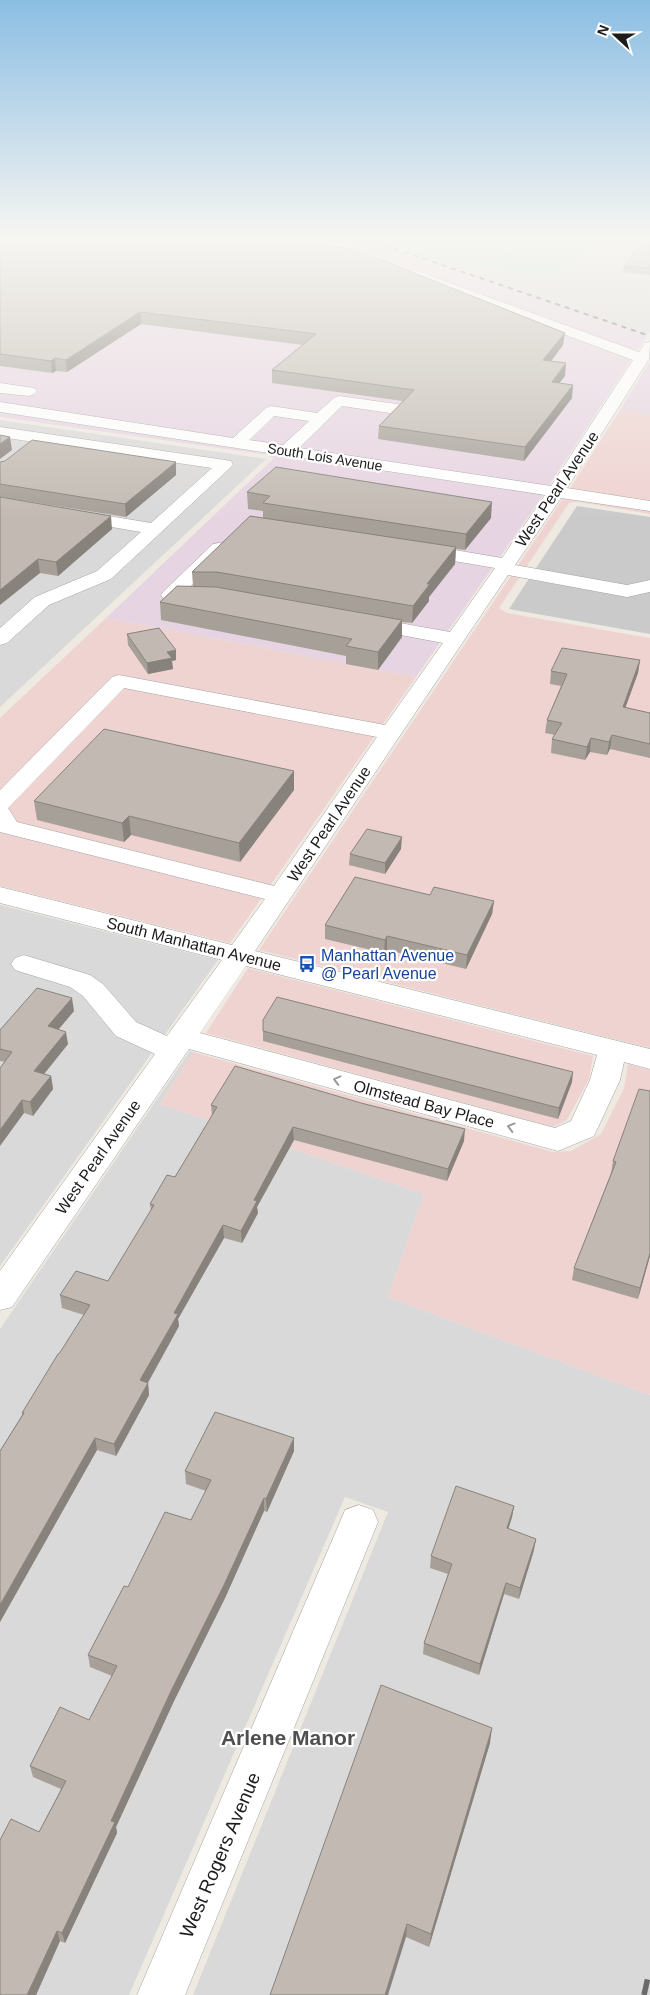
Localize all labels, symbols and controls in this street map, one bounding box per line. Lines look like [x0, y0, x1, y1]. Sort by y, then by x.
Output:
north arrow [590, 10, 640, 60]
text: N [594, 23, 612, 38]
street label: West Pearl Avenue [512, 428, 602, 550]
street label: South Lois Avenue [266, 440, 384, 474]
street label: West Pearl Avenue [284, 763, 374, 885]
street label: South Manhattan Avenue [105, 914, 283, 974]
place label: Manhattan Avenue @ Pearl Avenue [321, 947, 454, 982]
bus stop icon: Manhattan Avenue @ Pearl Avenue [297, 954, 317, 974]
one-way arrow [333, 1075, 342, 1086]
street label: Olmstead Bay Place [352, 1077, 496, 1131]
street label: West Pearl Avenue [52, 1097, 144, 1217]
one-way arrow [507, 1123, 515, 1133]
district label: Arlene Manor [221, 1726, 355, 1749]
street label: West Rogers Avenue [176, 1769, 264, 1941]

